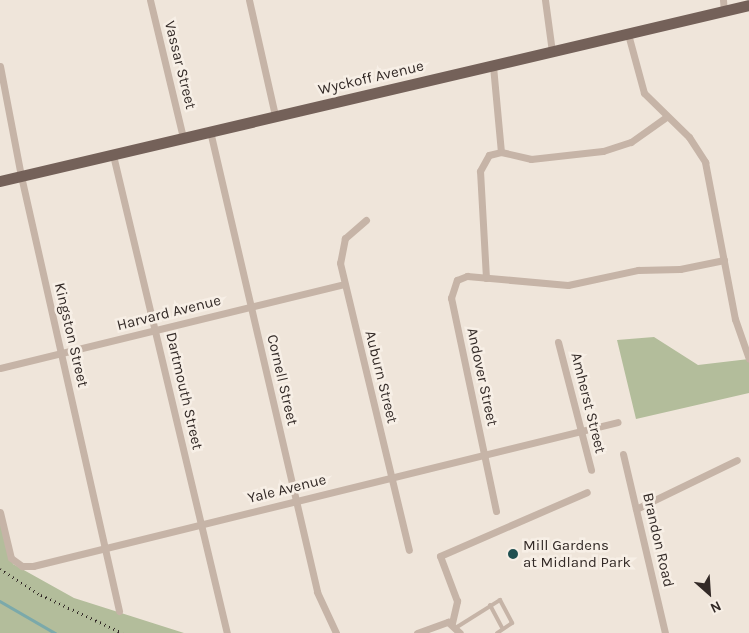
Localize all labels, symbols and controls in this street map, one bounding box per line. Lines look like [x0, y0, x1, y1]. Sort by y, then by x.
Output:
street label: Vassar Street [160, 19, 200, 111]
street label: Wyckoff Avenue [316, 57, 426, 99]
street label: Kingston Street [50, 281, 92, 389]
street label: Harvard Avenue [115, 291, 223, 335]
street label: Andover Street [463, 326, 501, 428]
street label: Auburn Street [361, 329, 401, 425]
street label: Dartmouth Street [162, 331, 206, 451]
street label: Cornell Street [263, 333, 301, 427]
street label: Amherst Street [567, 351, 609, 455]
street label: Yale Avenue [246, 471, 328, 507]
street label: Brandon Road [638, 491, 678, 589]
place label: Mill Gardens at Midland Park [523, 536, 631, 571]
marker: Mill Gardens at Midland Park [507, 548, 519, 560]
north arrow [684, 568, 734, 618]
text: N [708, 597, 724, 617]

